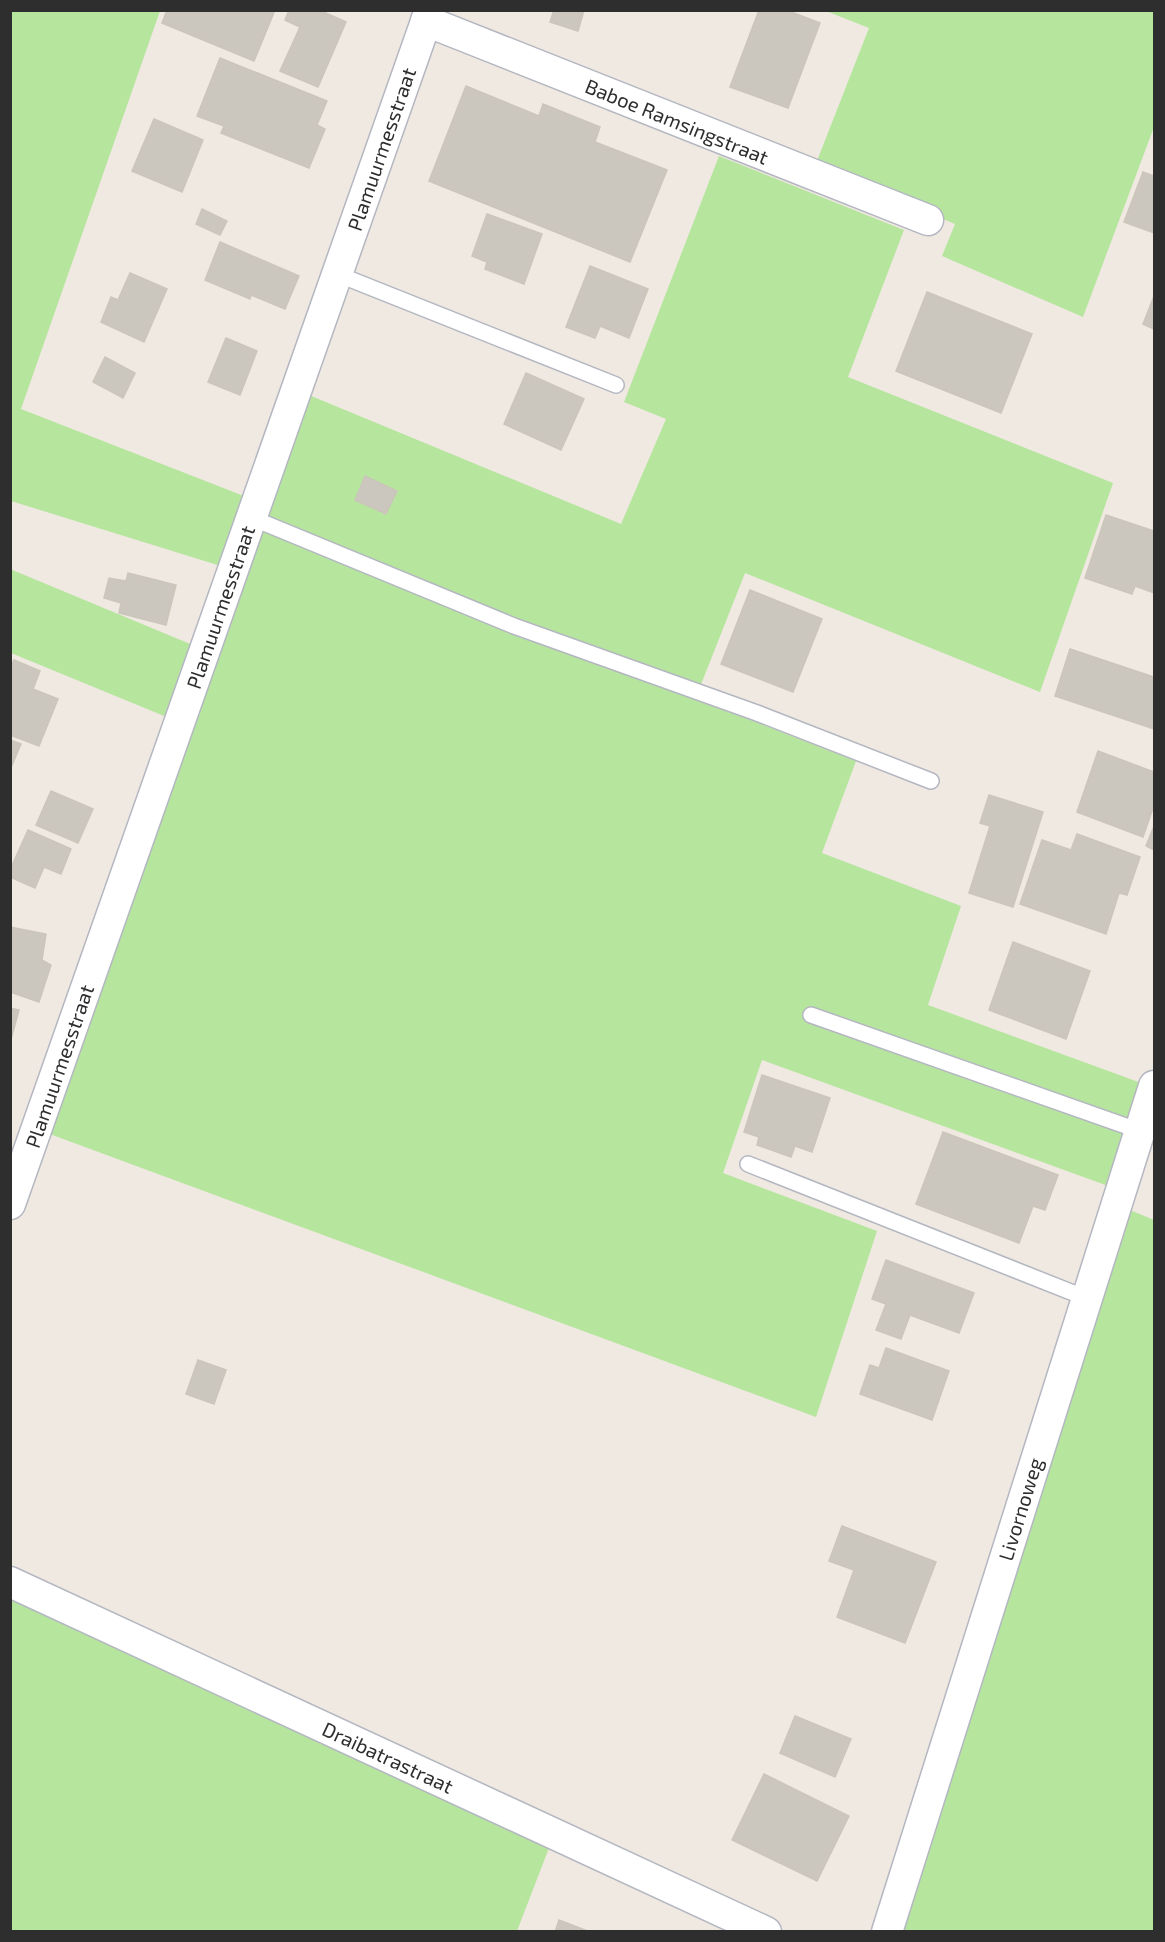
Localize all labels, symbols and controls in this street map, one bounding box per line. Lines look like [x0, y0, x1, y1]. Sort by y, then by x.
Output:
street label: Plamuurmesstraat [342, 64, 420, 234]
street label: Baboe Ramsingstraat [582, 73, 772, 169]
street label: Plamuurmesstraat [181, 522, 259, 692]
street label: Plamuurmesstraat [20, 981, 98, 1151]
street label: Livornoweg [993, 1455, 1047, 1563]
street label: Draibatrastraat [319, 1716, 458, 1798]

